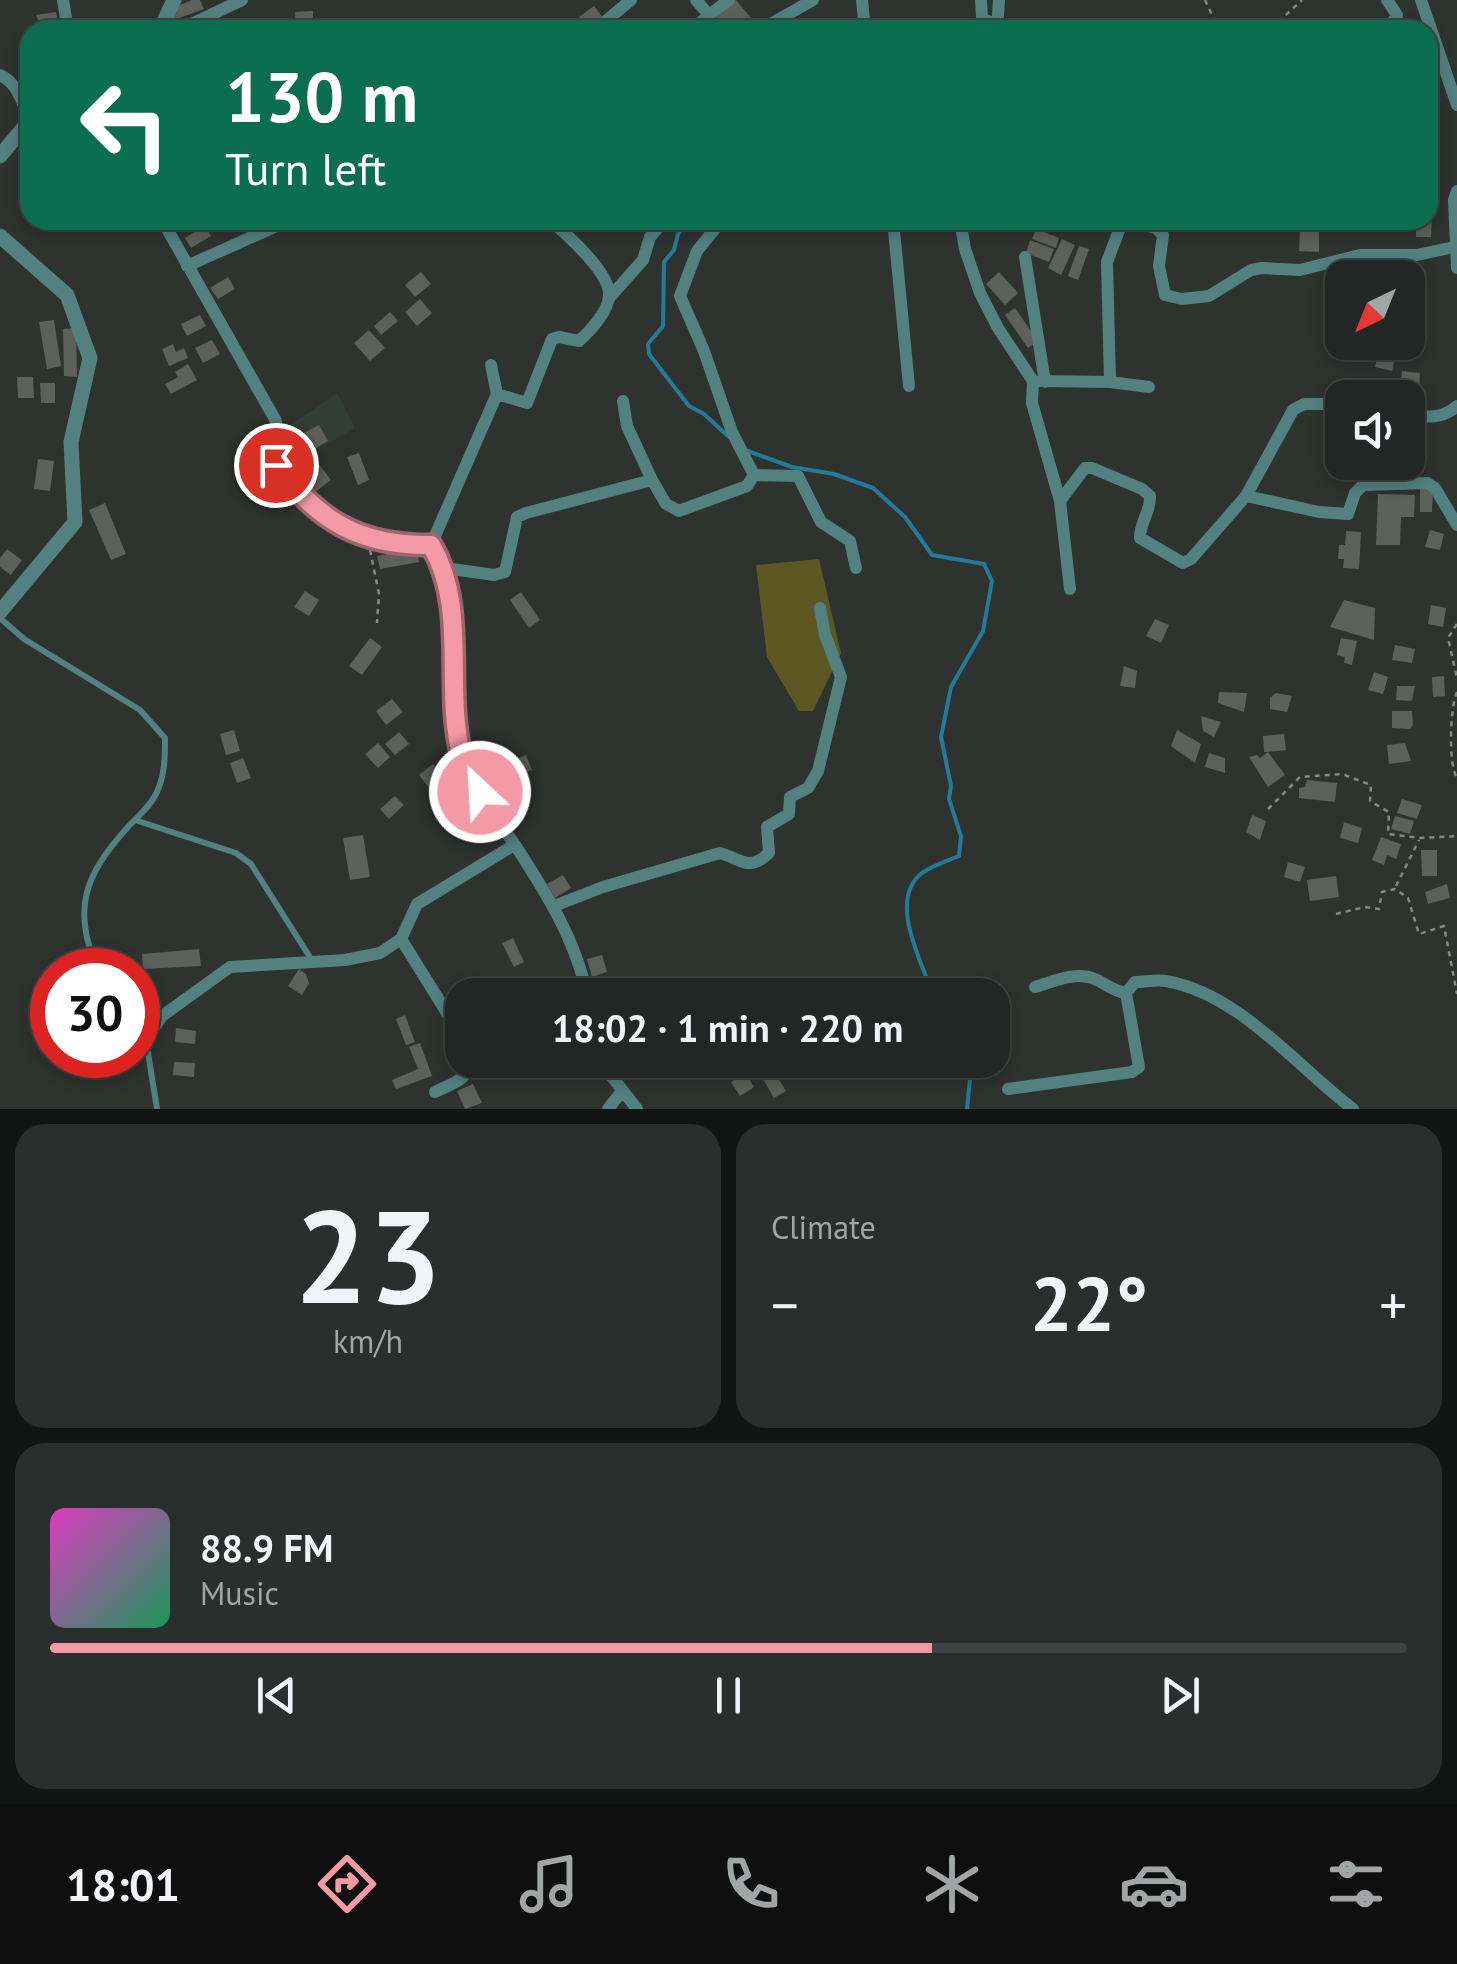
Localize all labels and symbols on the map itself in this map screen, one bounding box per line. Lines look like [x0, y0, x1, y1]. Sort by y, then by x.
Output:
north arrow [1325, 260, 1425, 360]
pin [234, 423, 319, 508]
position arrow [428, 740, 532, 844]
speed limit sign: 30 [30, 948, 160, 1078]

